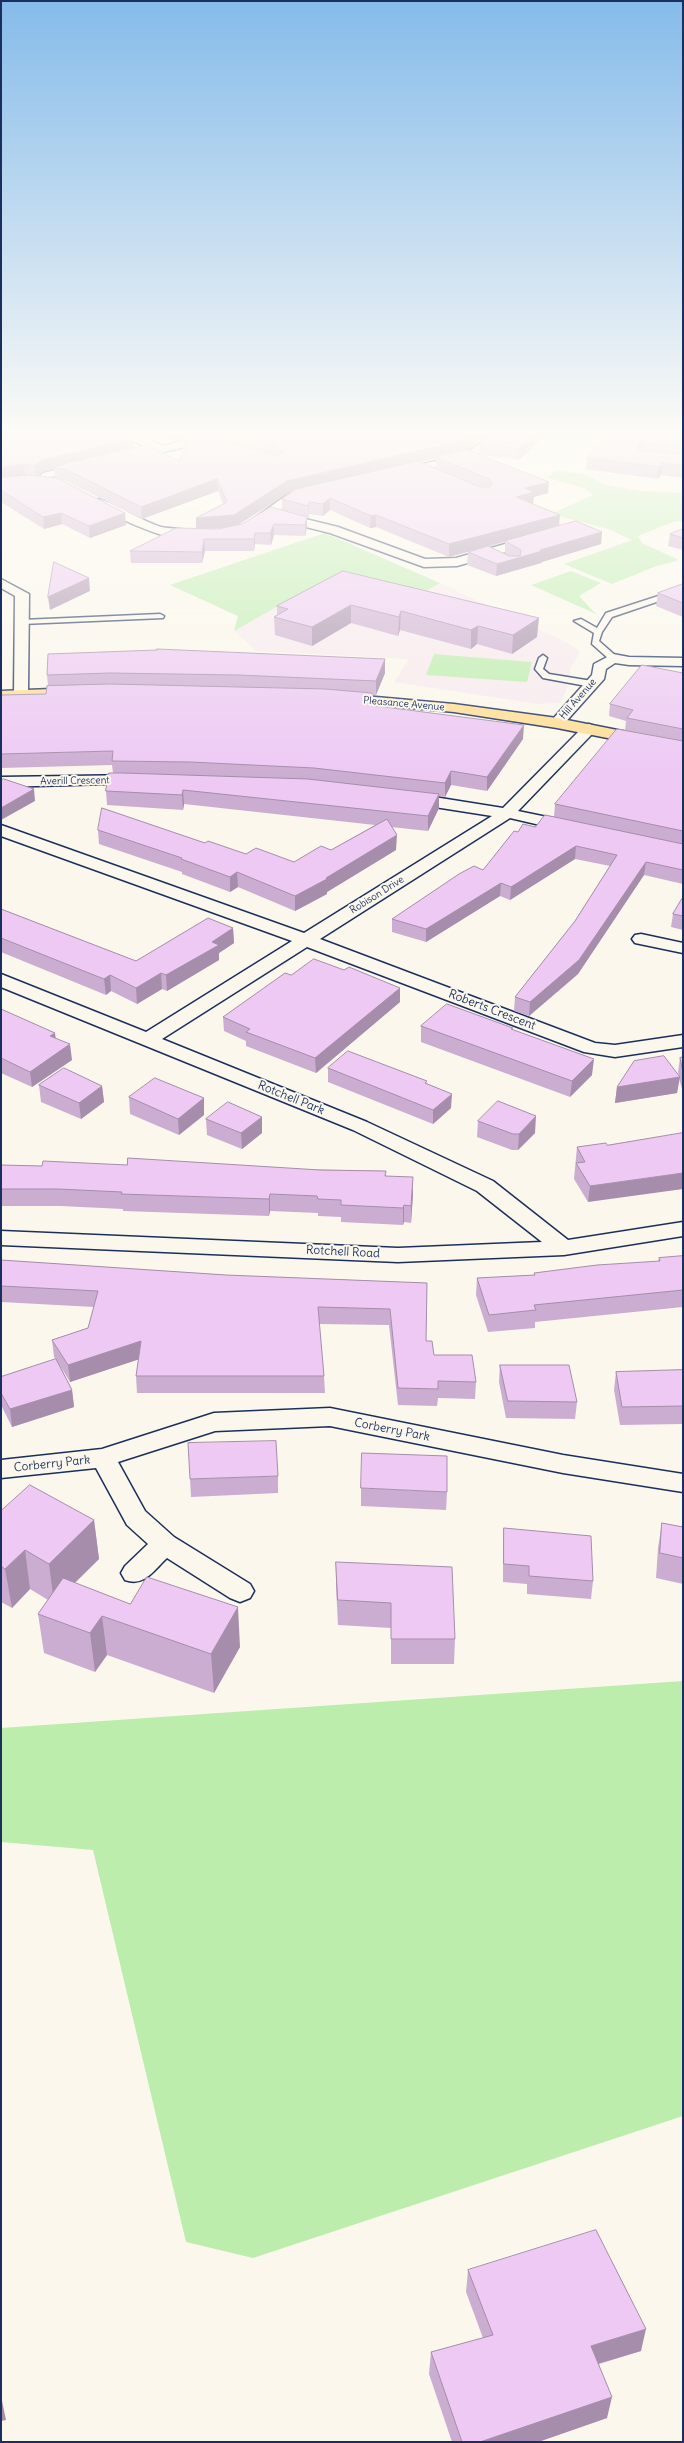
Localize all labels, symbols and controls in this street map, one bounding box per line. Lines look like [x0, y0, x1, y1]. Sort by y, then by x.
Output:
street label: Hill Avenue [557, 676, 599, 722]
street label: Pleasance Avenue [363, 694, 445, 714]
street label: Averill Crescent [40, 774, 110, 788]
street label: Robison Drive [348, 874, 406, 916]
street label: Roberts Crescent [446, 987, 538, 1033]
street label: Rotchell Park [255, 1078, 327, 1118]
street label: Rotchell Road [306, 1243, 380, 1261]
street label: Corberry Park [353, 1416, 431, 1444]
street label: Corberry Park [13, 1453, 91, 1475]

